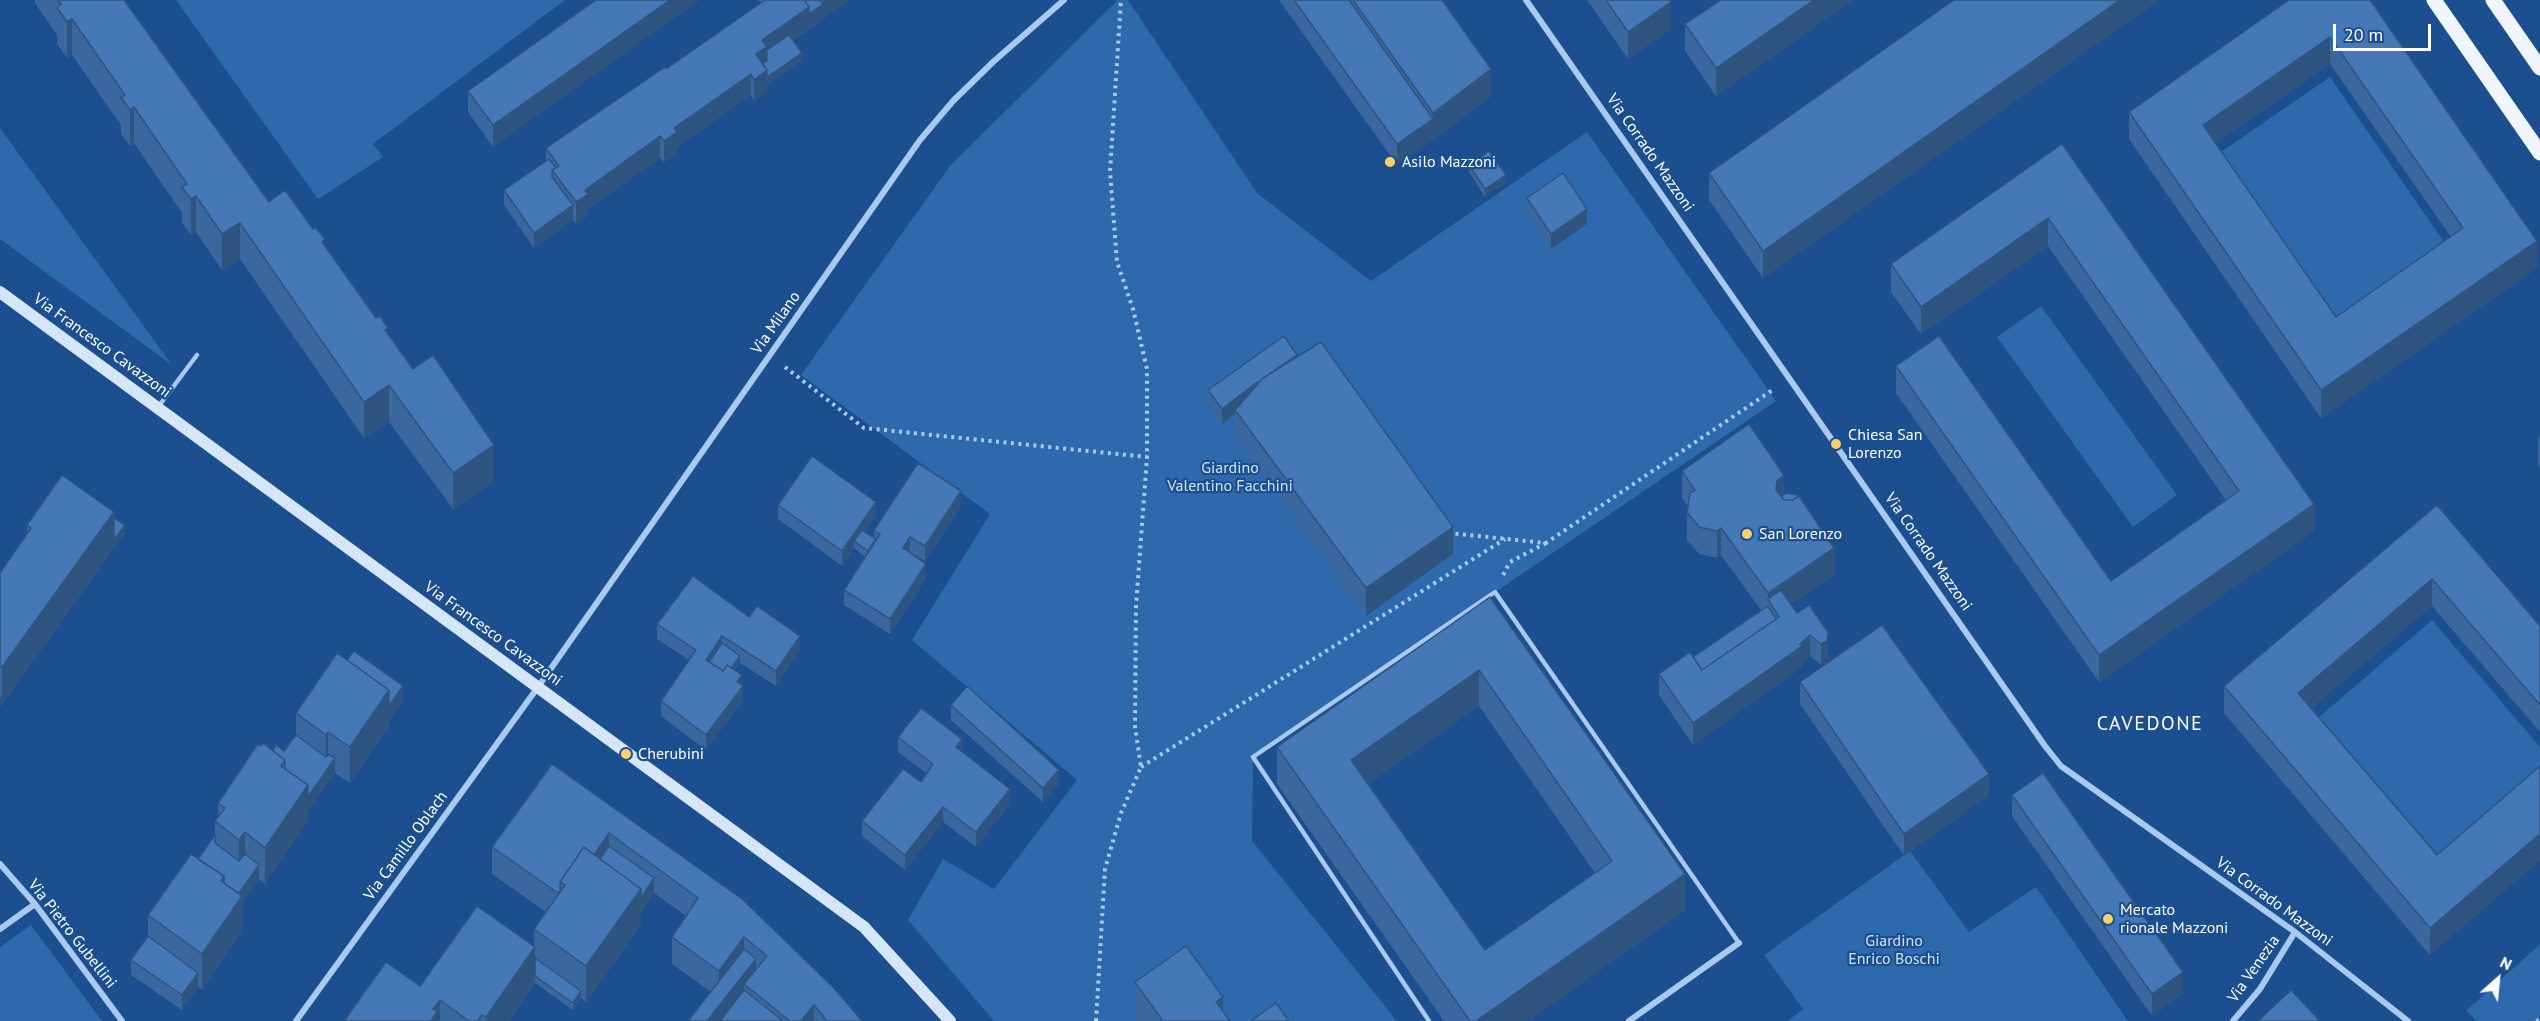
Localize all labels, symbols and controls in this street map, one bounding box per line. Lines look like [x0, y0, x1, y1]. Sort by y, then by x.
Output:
scale bar [2336, 12, 2434, 50]
text: 20 m [2344, 23, 2383, 46]
street label: Via Corrado Mazzoni [1602, 90, 1698, 216]
place label: Asilo Mazzoni [1402, 152, 1496, 172]
marker: Asilo Mazzoni [1383, 155, 1397, 169]
street label: Via Milano [747, 288, 805, 358]
street label: Via Francesco Cavazzoni [29, 290, 175, 402]
place label: Chiesa San Lorenzo [1848, 425, 1922, 463]
marker: Chiesa San Lorenzo [1829, 437, 1843, 451]
park label: Giardino Valentino Facchini [1167, 458, 1293, 496]
street label: Via Corrado Mazzoni [1880, 489, 1976, 615]
place label: San Lorenzo [1759, 524, 1842, 544]
marker: San Lorenzo [1740, 527, 1754, 541]
street label: Via Francesco Cavazzoni [420, 578, 566, 690]
district label: CAVEDONE [2097, 712, 2203, 736]
place label: Cherubini [638, 744, 704, 764]
marker: Cherubini [619, 747, 633, 761]
street label: Via Camillo Oblach [360, 788, 452, 904]
street label: Via Corrado Mazzoni [2212, 853, 2336, 951]
street label: Via Pietro Gubellini [24, 876, 120, 992]
place label: Mercato rionale Mazzoni [2120, 900, 2228, 938]
marker: Mercato rionale Mazzoni [2101, 912, 2115, 926]
park label: Giardino Enrico Boschi [1848, 931, 1940, 969]
street label: Via Venezia [2224, 932, 2284, 1006]
north arrow [2468, 949, 2528, 1009]
text: N [2497, 952, 2515, 974]

